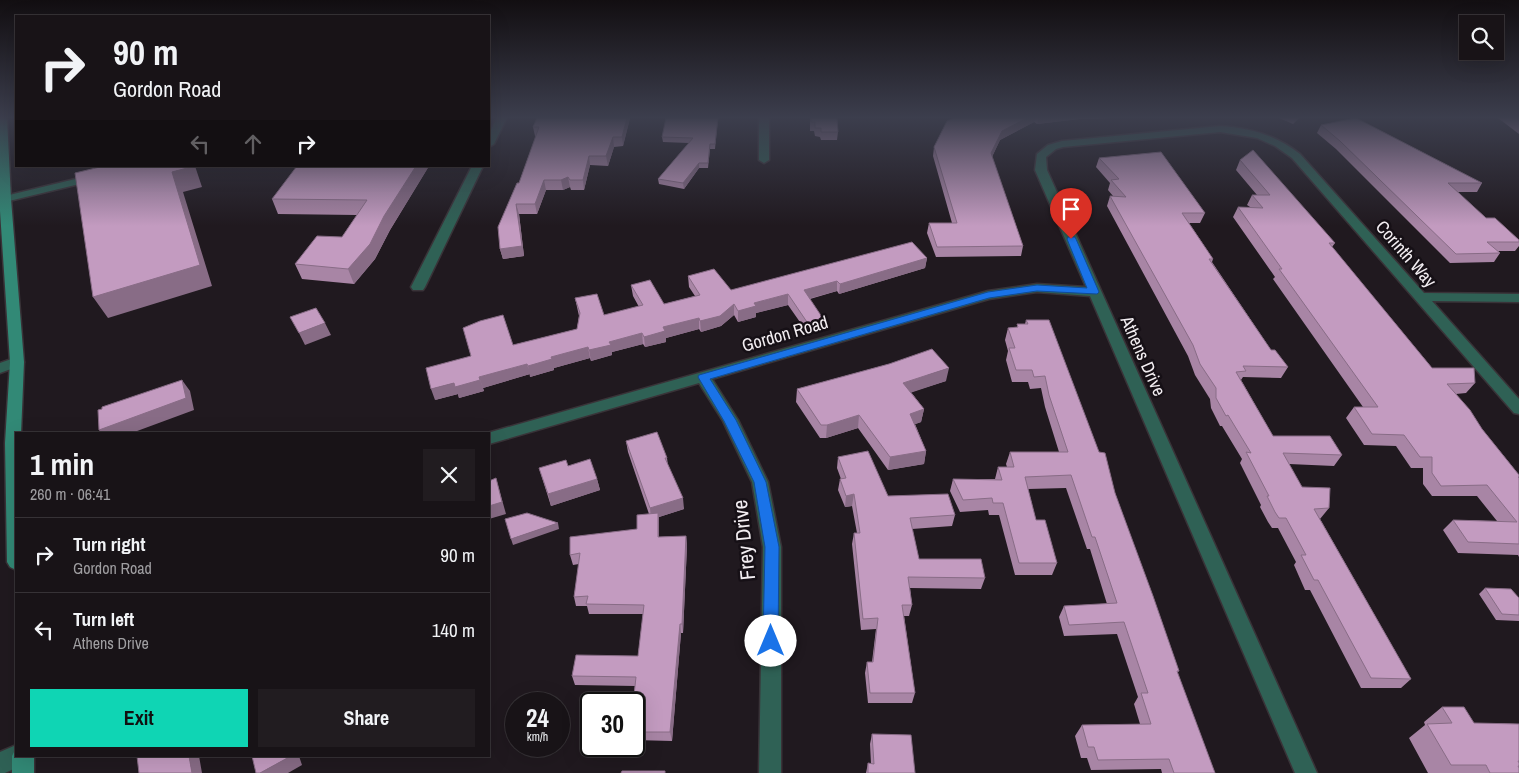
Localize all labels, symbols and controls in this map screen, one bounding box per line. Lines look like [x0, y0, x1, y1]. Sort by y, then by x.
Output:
map controls [1459, 15, 1504, 60]
button: search [1459, 15, 1504, 60]
text: 90 m [113, 29, 178, 76]
icon: right [30, 35, 95, 100]
text: Gordon Road [113, 74, 221, 104]
icon: left [186, 130, 214, 158]
icon: ahead [239, 130, 267, 158]
icon: right [292, 130, 320, 158]
pin [1050, 188, 1092, 239]
icon: arrive [1057, 195, 1085, 223]
street label: Corinth Way [1370, 215, 1443, 293]
street label: Gordon Road [739, 309, 831, 358]
street label: Athens Drive [1114, 311, 1172, 400]
text: 1 min [30, 444, 94, 484]
button: close [423, 449, 475, 501]
text: 260 m · 06:41 [30, 483, 110, 505]
street label: Frey Drive [725, 499, 762, 582]
text: Turn right [73, 531, 145, 557]
icon: right [30, 541, 58, 569]
text: 90 m [440, 542, 475, 568]
text: Gordon Road [73, 557, 152, 579]
text: Turn left [73, 606, 134, 632]
position arrow [744, 614, 796, 666]
icon: left [30, 616, 58, 644]
text: 140 m [432, 617, 475, 643]
text: Athens Drive [73, 632, 149, 654]
button: Exit [30, 689, 248, 747]
button: Share [258, 689, 475, 747]
speed limit sign: 30 [580, 692, 645, 757]
text: 24 [526, 701, 549, 735]
text: km/h [527, 729, 548, 745]

